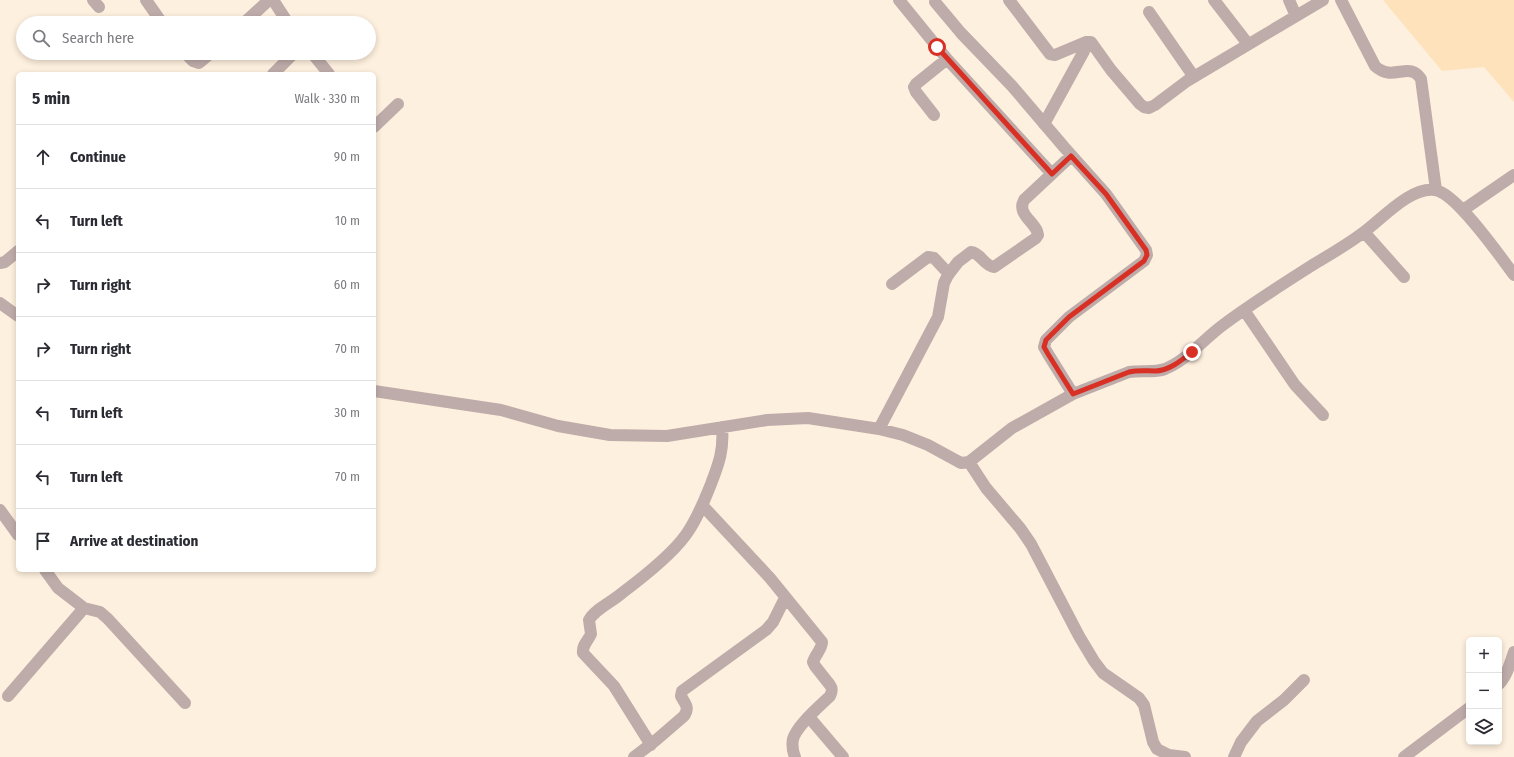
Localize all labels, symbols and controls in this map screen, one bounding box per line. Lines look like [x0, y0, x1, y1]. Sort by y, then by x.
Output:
search box [16, 16, 376, 60]
icon: search [30, 27, 52, 49]
text: Search here [62, 29, 134, 47]
route start [928, 38, 946, 56]
text: 5 min [32, 88, 70, 109]
text: Walk · 330 m [295, 91, 360, 106]
icon: ahead [32, 146, 54, 168]
text: Continue [70, 148, 126, 166]
text: 90 m [334, 149, 360, 164]
icon: left [32, 210, 54, 232]
text: Turn left [70, 212, 123, 230]
text: 10 m [335, 213, 360, 228]
icon: right [32, 274, 54, 296]
text: Turn right [70, 276, 131, 294]
text: 60 m [334, 277, 360, 292]
icon: right [32, 338, 54, 360]
text: Turn right [70, 340, 131, 358]
text: 70 m [335, 341, 360, 356]
route end [1183, 343, 1201, 361]
icon: left [32, 402, 54, 424]
text: Turn left [70, 404, 123, 422]
text: 30 m [334, 405, 360, 420]
icon: left [32, 466, 54, 488]
text: Turn left [70, 468, 123, 486]
text: 70 m [335, 469, 360, 484]
icon: arrive [32, 530, 54, 552]
text: Arrive at destination [70, 532, 198, 550]
map controls [1466, 637, 1502, 745]
button: + [1466, 637, 1502, 673]
button: − [1466, 673, 1502, 709]
button: layers [1466, 709, 1502, 745]

